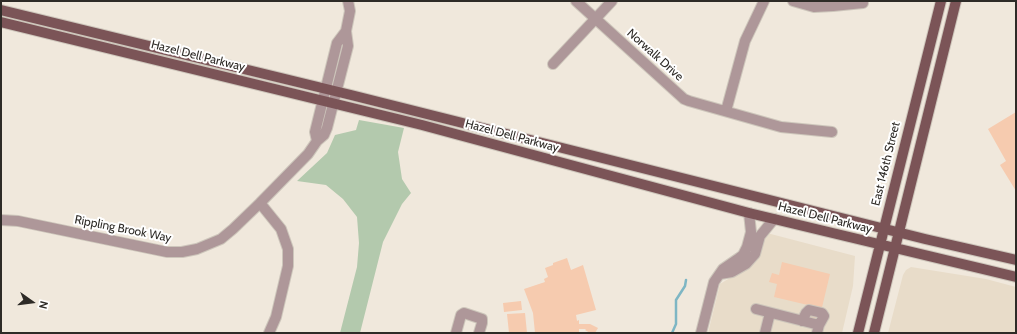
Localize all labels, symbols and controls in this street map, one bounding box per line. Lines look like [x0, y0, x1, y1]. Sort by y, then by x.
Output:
street label: Norwalk Drive [624, 26, 686, 84]
street label: Hazel Dell Parkway [150, 37, 246, 75]
street label: Hazel Dell Parkway [464, 117, 560, 155]
street label: East 146th Street [869, 121, 903, 207]
street label: Hazel Dell Parkway [777, 199, 873, 237]
street label: Rippling Brook Way [73, 213, 173, 245]
north arrow [12, 282, 52, 322]
text: N [36, 299, 51, 310]

